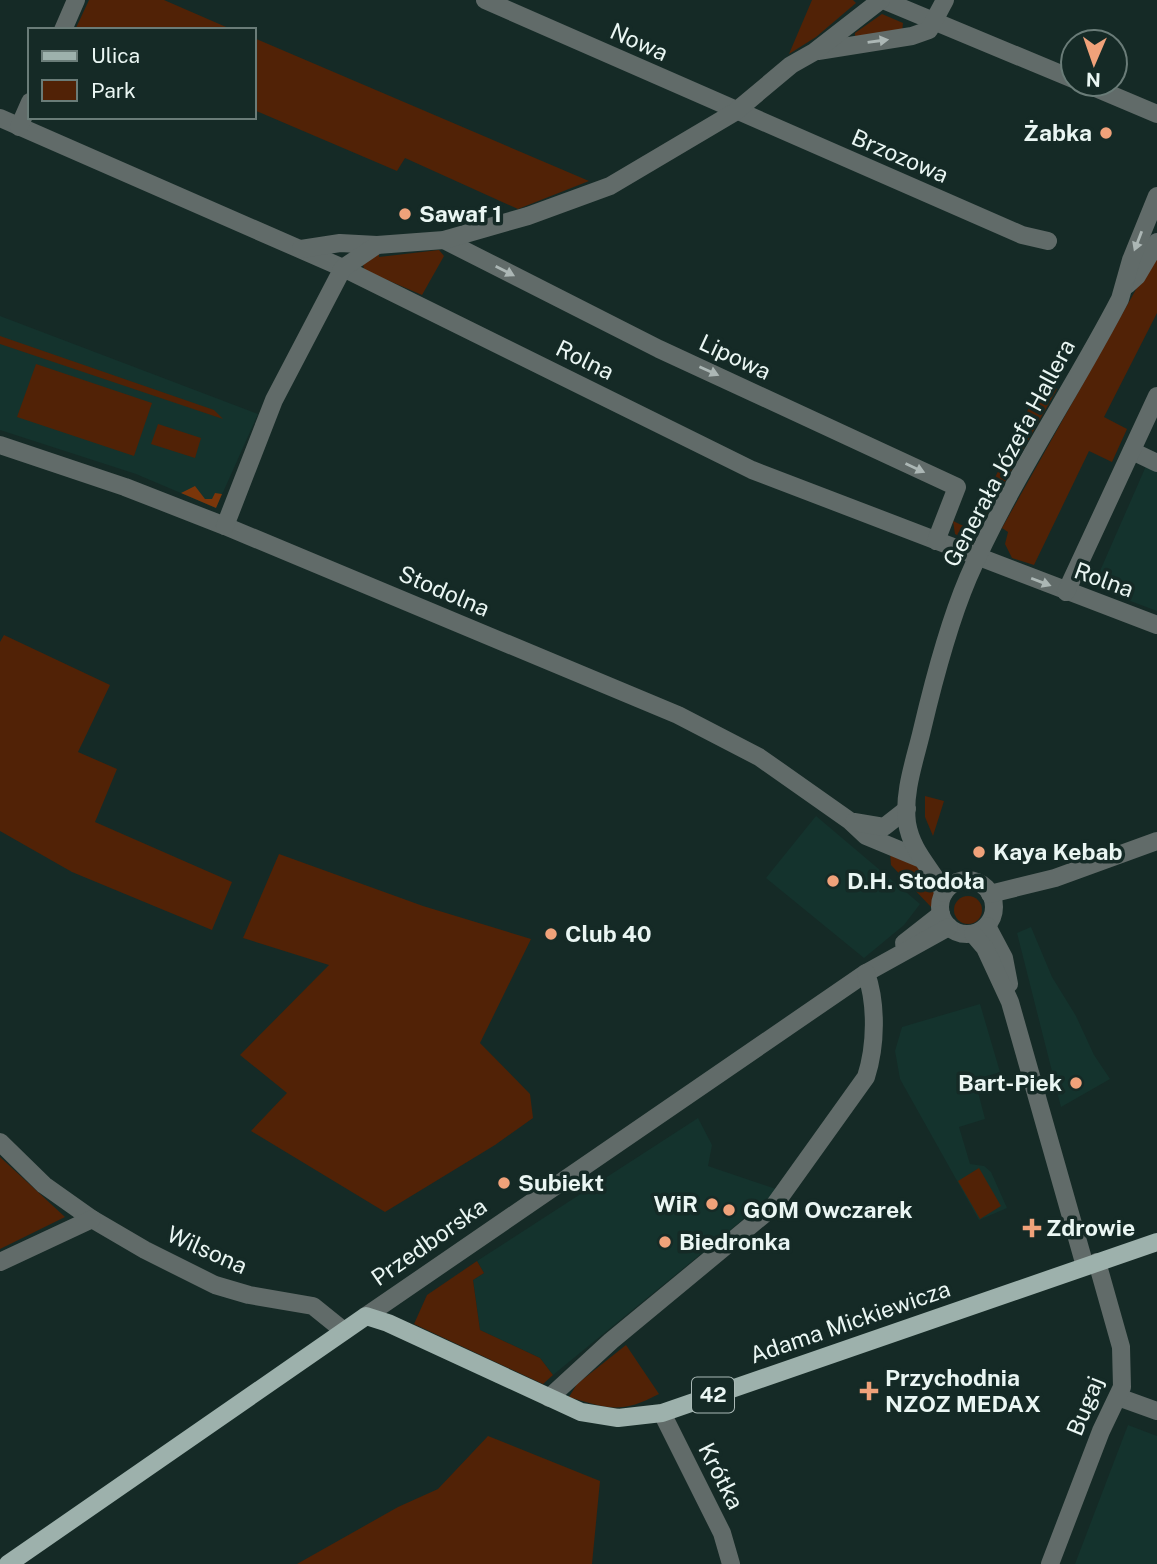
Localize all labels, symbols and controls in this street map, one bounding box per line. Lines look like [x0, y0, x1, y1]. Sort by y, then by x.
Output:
street label: Nowa [606, 17, 672, 66]
legend [28, 28, 256, 119]
north arrow [1059, 28, 1129, 98]
one-way arrow [867, 35, 889, 46]
text: Ulica [91, 43, 140, 68]
text: N [1086, 69, 1101, 91]
text: Park [91, 78, 136, 103]
place label: Żabka [1023, 119, 1092, 146]
street label: Brzozowa [848, 123, 953, 188]
marker: Żabka [1098, 125, 1114, 141]
place label: Sawaf 1 [419, 200, 502, 227]
marker: Sawaf 1 [397, 206, 413, 222]
one-way arrow [1133, 230, 1144, 251]
one-way arrow [495, 265, 515, 276]
street label: Lipowa [695, 328, 775, 385]
street label: Rolna [552, 334, 619, 385]
street label: Generała Józefa Hallera [937, 334, 1080, 571]
one-way arrow [699, 365, 719, 377]
one-way arrow [905, 462, 925, 474]
street label: Rolna [1071, 556, 1137, 603]
street label: Stodolna [395, 559, 494, 622]
one-way arrow [1030, 577, 1051, 588]
place label: Kaya Kebab [993, 838, 1123, 865]
marker: Kaya Kebab [971, 844, 987, 860]
place label: D.H. Stodoła [847, 867, 985, 894]
marker: D.H. Stodoła [825, 873, 841, 889]
place label: Club 40 [565, 920, 652, 947]
marker: Club 40 [543, 926, 559, 942]
place label: Bart-Piek [958, 1069, 1062, 1096]
marker: Bart-Piek [1068, 1075, 1084, 1091]
place label: Subiekt [518, 1169, 604, 1196]
marker: Subiekt [496, 1175, 512, 1191]
place label: WiR [654, 1190, 698, 1217]
street label: Przedborska [366, 1192, 491, 1291]
marker: WiR [704, 1196, 720, 1212]
place label: GOM Owczarek [743, 1196, 913, 1223]
marker: GOM Owczarek [721, 1202, 737, 1218]
place label: Zdrowie [1046, 1214, 1135, 1241]
street label: Wilsona [163, 1220, 252, 1279]
marker: Zdrowie [1024, 1220, 1040, 1236]
place label: Biedronka [679, 1228, 791, 1255]
marker: Biedronka [657, 1234, 673, 1250]
street label: Adama Mickiewicza [746, 1275, 954, 1369]
place label: Przychodnia NZOZ MEDAX [885, 1364, 1041, 1417]
street label: Bugaj [1061, 1372, 1109, 1439]
road number: 42 [692, 1378, 734, 1412]
marker: Przychodnia NZOZ MEDAX [859, 1381, 879, 1401]
street label: Krótka [693, 1438, 750, 1514]

